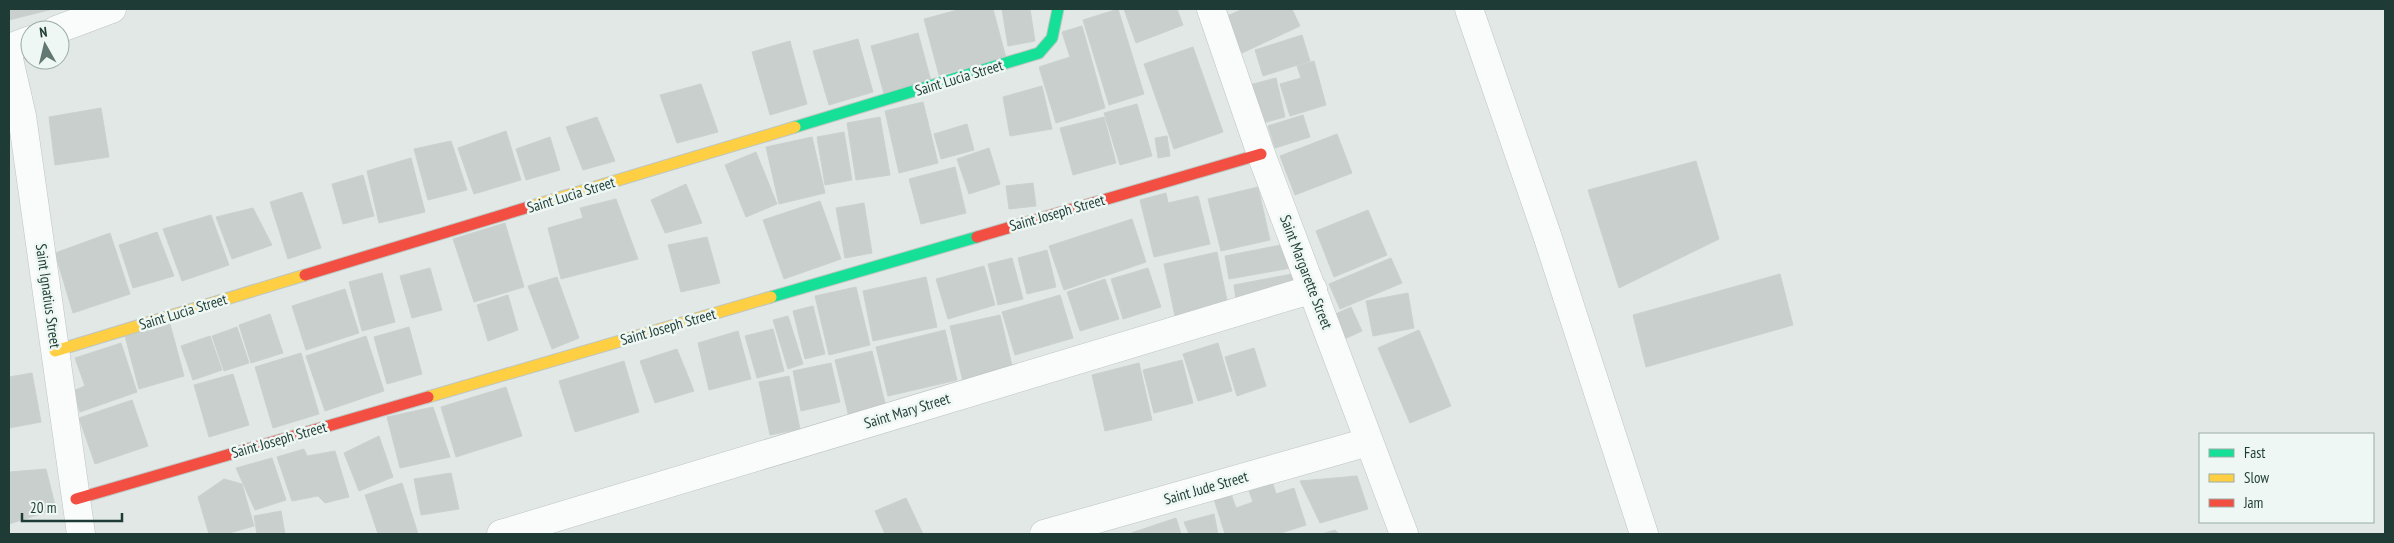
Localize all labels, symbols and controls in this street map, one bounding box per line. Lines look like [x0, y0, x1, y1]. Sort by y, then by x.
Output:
north arrow [20, 20, 70, 70]
text: N [38, 23, 48, 42]
street label: Saint Lucia Street [913, 55, 1005, 100]
street label: Saint Lucia Street [525, 172, 617, 217]
street label: Saint Joseph Street [1007, 190, 1107, 235]
street label: Saint Margarette Street [1276, 212, 1337, 332]
street label: Saint Ignatius Street [32, 242, 65, 349]
street label: Saint Lucia Street [137, 289, 229, 334]
street label: Saint Joseph Street [618, 304, 718, 349]
street label: Saint Mary Street [862, 388, 952, 433]
street label: Saint Joseph Street [229, 417, 329, 462]
legend [2199, 433, 2374, 523]
text: Fast [2244, 443, 2265, 462]
street label: Saint Jude Street [1162, 466, 1250, 509]
text: Slow [2244, 468, 2269, 487]
scale bar [22, 490, 122, 522]
text: Jam [2243, 493, 2263, 512]
text: 20 m [30, 498, 56, 517]

